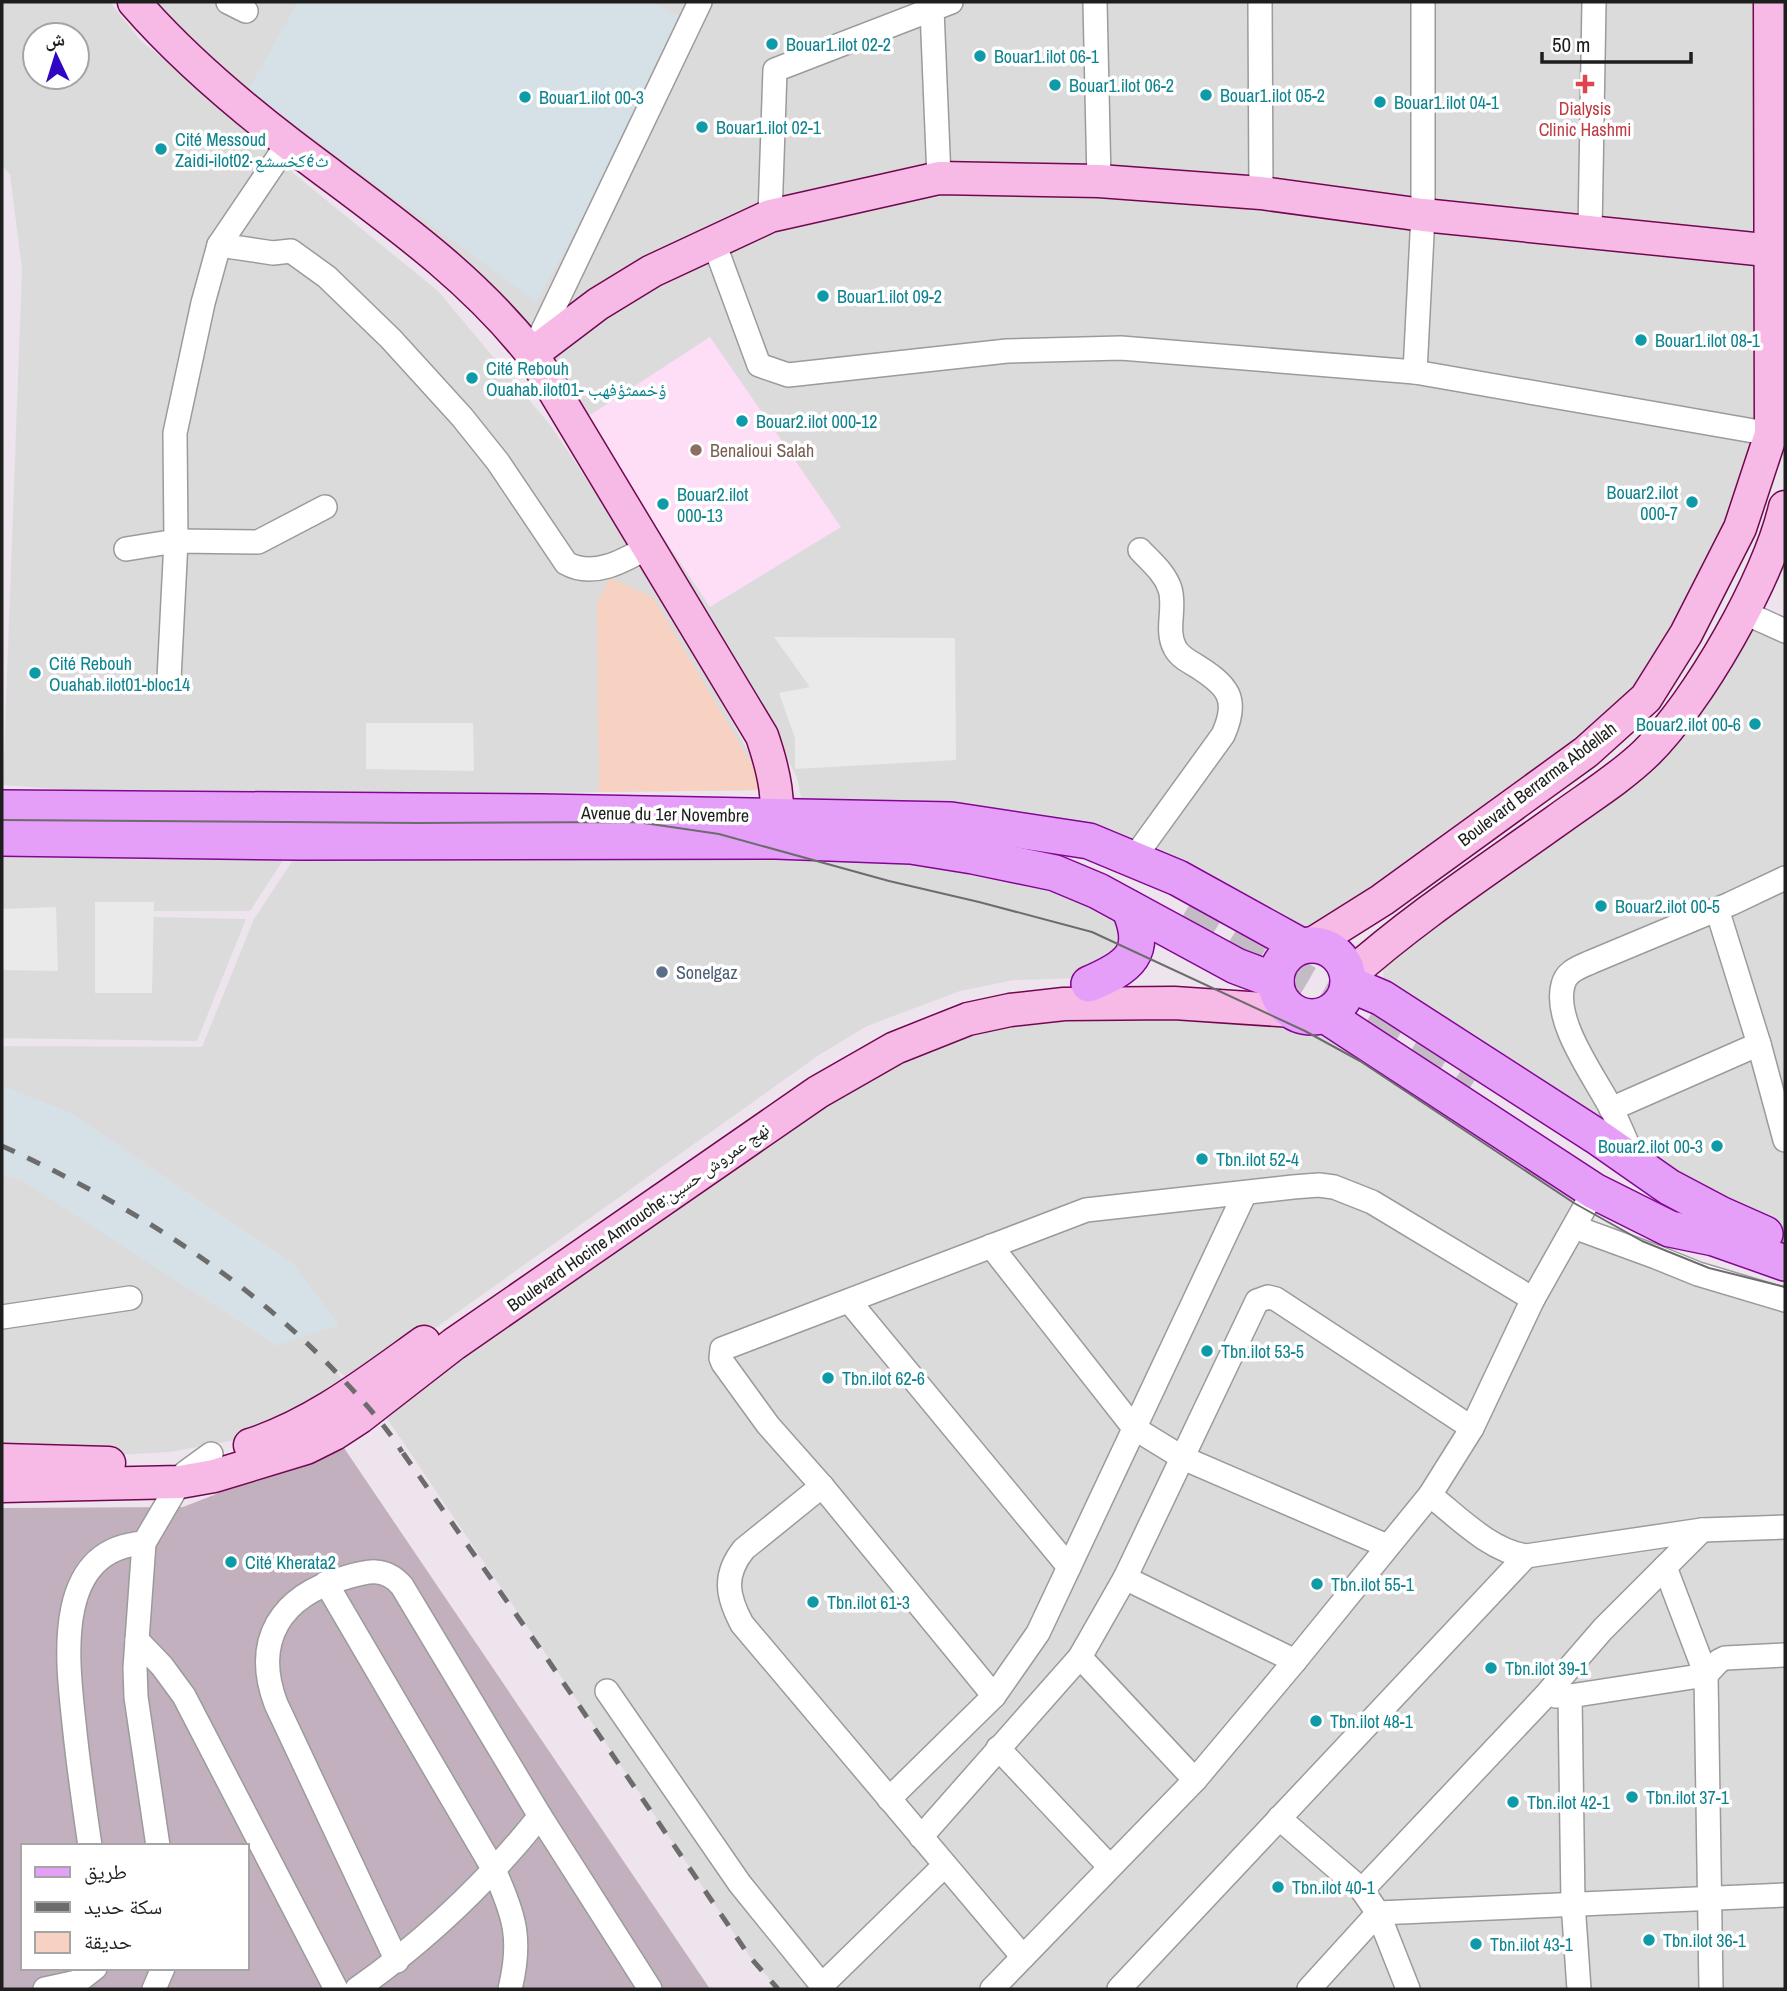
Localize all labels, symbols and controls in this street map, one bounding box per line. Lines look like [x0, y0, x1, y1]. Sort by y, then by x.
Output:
north arrow [21, 21, 91, 91]
scale bar [1542, 21, 1691, 65]
text: ش [44, 25, 66, 53]
text: 50 m [1552, 30, 1590, 59]
place label: Bouar1.ilot 02-2 [786, 32, 891, 57]
marker: Bouar1.ilot 02-2 [764, 36, 780, 52]
place label: Bouar1.ilot 06-1 [994, 44, 1100, 69]
marker: Bouar1.ilot 06-1 [972, 48, 988, 64]
place label: Bouar1.ilot 06-2 [1069, 73, 1174, 98]
marker: Dialysis Clinic Hashmi [1575, 74, 1595, 94]
marker: Bouar1.ilot 06-2 [1047, 77, 1063, 93]
place label: Bouar1.ilot 05-2 [1220, 83, 1325, 108]
place label: Bouar1.ilot 00-3 [539, 85, 644, 110]
marker: Bouar1.ilot 05-2 [1198, 87, 1214, 103]
marker: Bouar1.ilot 00-3 [517, 89, 533, 105]
place label: Bouar1.ilot 04-1 [1394, 90, 1500, 115]
marker: Bouar1.ilot 04-1 [1372, 94, 1388, 110]
place label: Dialysis Clinic Hashmi [1539, 96, 1631, 142]
place label: Bouar1.ilot 02-1 [716, 115, 822, 140]
marker: Bouar1.ilot 02-1 [694, 119, 710, 135]
place label: Cité Messoud Zaidi-ilot02-كخسشعéث [175, 127, 329, 173]
marker: Cité Messoud Zaidi-ilot02-كخسشعéث [153, 141, 169, 157]
place label: Bouar1.ilot 09-2 [837, 284, 942, 309]
marker: Bouar1.ilot 09-2 [815, 288, 831, 304]
place label: Bouar1.ilot 08-1 [1655, 328, 1761, 353]
marker: Bouar1.ilot 08-1 [1633, 332, 1649, 348]
place label: Cité Rebouh Ouahab.ilot01- ؤخممثؤفهب [486, 356, 667, 402]
marker: Cité Rebouh Ouahab.ilot01- ؤخممثؤفهب [464, 370, 480, 386]
place label: Bouar2.ilot 000-12 [756, 409, 877, 434]
marker: Bouar2.ilot 000-12 [734, 413, 750, 429]
place label: Benalioui Salah [710, 438, 814, 463]
marker: Benalioui Salah [688, 442, 704, 458]
place label: Bouar2.ilot 000-7 [1607, 480, 1678, 526]
place label: Bouar2.ilot 000-13 [677, 482, 748, 528]
marker: Bouar2.ilot 000-7 [1684, 494, 1700, 510]
marker: Bouar2.ilot 000-13 [655, 496, 671, 512]
place label: Cité Rebouh Ouahab.ilot01-bloc14 [49, 651, 190, 697]
marker: Cité Rebouh Ouahab.ilot01-bloc14 [27, 665, 43, 681]
place label: Bouar2.ilot 00-6 [1636, 712, 1741, 737]
street label: Boulevard Berrarma Abdellah [1452, 716, 1622, 852]
marker: Bouar2.ilot 00-6 [1747, 716, 1763, 732]
street label: Avenue du 1er Novembre [580, 800, 749, 828]
place label: Bouar2.ilot 00-5 [1615, 894, 1720, 919]
marker: Bouar2.ilot 00-5 [1593, 898, 1609, 914]
place label: Sonelgaz [676, 960, 738, 985]
marker: Sonelgaz [654, 964, 670, 980]
street label: Boulevard Hocine Amrouche;نهج عمروش حسين [502, 1116, 774, 1318]
place label: Bouar2.ilot 00-3 [1598, 1134, 1703, 1159]
marker: Bouar2.ilot 00-3 [1709, 1138, 1725, 1154]
place label: Tbn.ilot 52-4 [1216, 1147, 1299, 1172]
marker: Tbn.ilot 52-4 [1194, 1151, 1210, 1167]
place label: Tbn.ilot 53-5 [1221, 1339, 1304, 1364]
marker: Tbn.ilot 53-5 [1199, 1343, 1215, 1359]
place label: Tbn.ilot 62-6 [842, 1366, 925, 1391]
marker: Tbn.ilot 62-6 [820, 1370, 836, 1386]
place label: Cité Kherata2 [245, 1550, 336, 1575]
marker: Cité Kherata2 [223, 1554, 239, 1570]
place label: Tbn.ilot 55-1 [1331, 1572, 1415, 1597]
marker: Tbn.ilot 55-1 [1309, 1576, 1325, 1592]
place label: Tbn.ilot 61-3 [827, 1590, 910, 1615]
marker: Tbn.ilot 61-3 [805, 1594, 821, 1610]
place label: Tbn.ilot 39-1 [1505, 1656, 1589, 1681]
marker: Tbn.ilot 39-1 [1483, 1660, 1499, 1676]
place label: Tbn.ilot 48-1 [1330, 1709, 1414, 1734]
marker: Tbn.ilot 48-1 [1308, 1713, 1324, 1729]
place label: Tbn.ilot 37-1 [1646, 1785, 1730, 1810]
marker: Tbn.ilot 37-1 [1624, 1789, 1640, 1805]
place label: Tbn.ilot 42-1 [1527, 1790, 1611, 1815]
marker: Tbn.ilot 42-1 [1505, 1794, 1521, 1810]
legend [21, 1844, 248, 1970]
text: طريق [84, 1857, 127, 1886]
place label: Tbn.ilot 40-1 [1292, 1875, 1376, 1900]
marker: Tbn.ilot 40-1 [1270, 1879, 1286, 1895]
text: سكة حديد [84, 1892, 162, 1921]
text: حديقة [84, 1927, 132, 1956]
place label: Tbn.ilot 36-1 [1663, 1928, 1747, 1953]
place label: Tbn.ilot 43-1 [1490, 1932, 1574, 1957]
marker: Tbn.ilot 36-1 [1641, 1932, 1657, 1948]
marker: Tbn.ilot 43-1 [1468, 1936, 1484, 1952]

